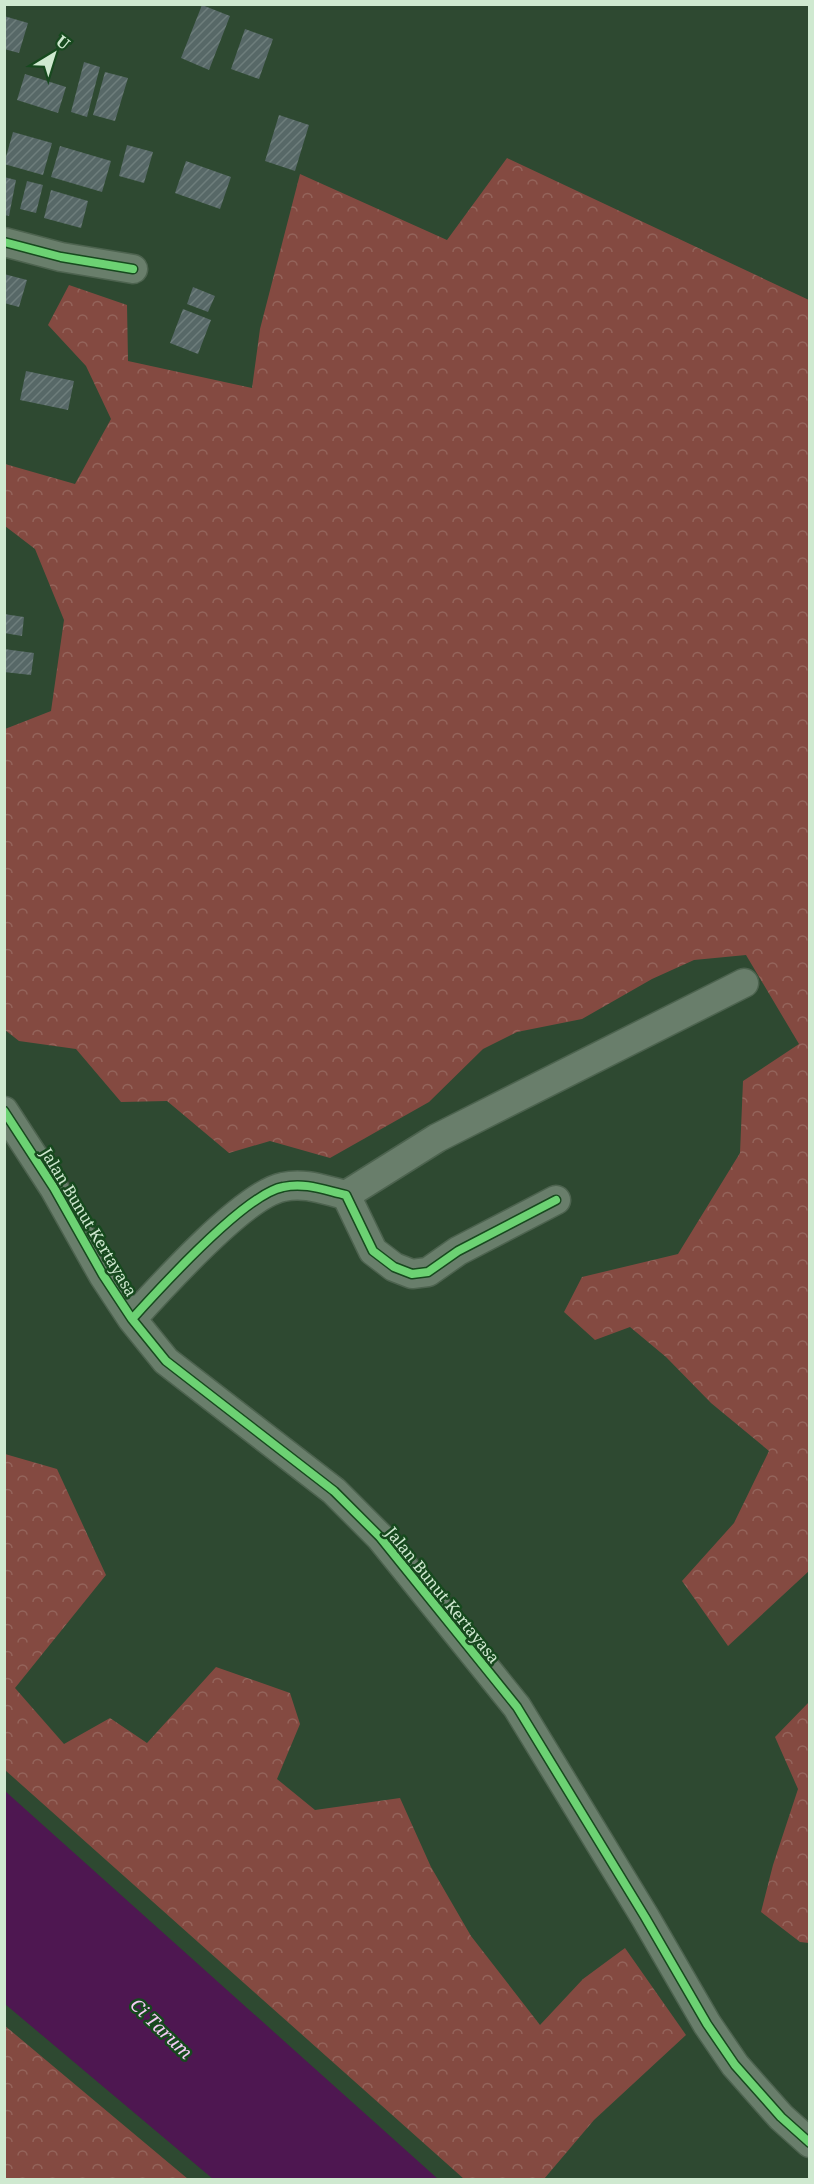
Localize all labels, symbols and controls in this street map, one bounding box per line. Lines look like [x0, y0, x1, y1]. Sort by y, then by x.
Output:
north arrow [24, 24, 84, 84]
text: U [52, 30, 75, 55]
street label: Jalan Bunut Kertayasa [35, 1143, 142, 1300]
street label: Jalan Bunut Kertayasa [380, 1521, 505, 1668]
water label: Ci Tarum [125, 1993, 198, 2064]

